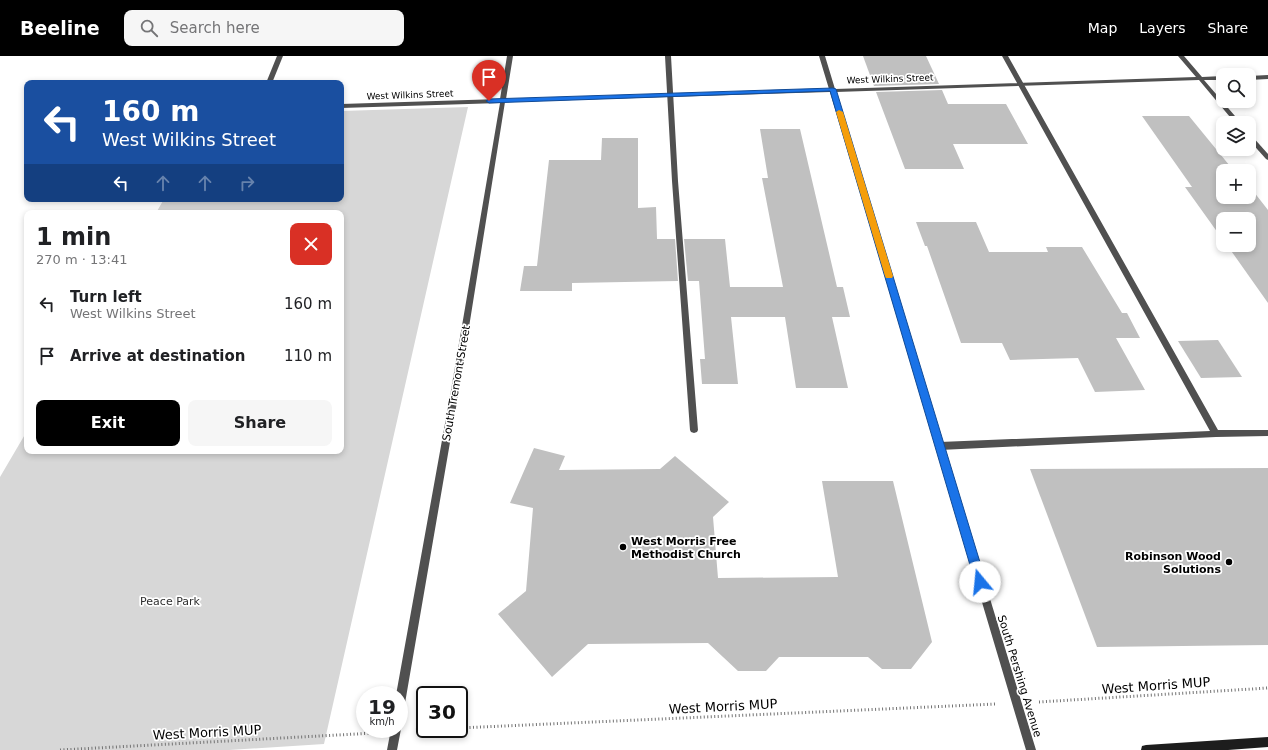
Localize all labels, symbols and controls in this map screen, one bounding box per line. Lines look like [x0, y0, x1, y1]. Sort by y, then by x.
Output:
search box [124, 10, 404, 46]
text: Beeline [20, 17, 100, 39]
icon: search [138, 17, 160, 39]
text: Search here [170, 19, 260, 37]
text: Map [1088, 20, 1117, 36]
text: Layers [1139, 20, 1186, 36]
text: Share [1208, 20, 1248, 36]
pin [472, 60, 506, 101]
icon: arrive [478, 66, 500, 88]
map controls [1216, 68, 1256, 252]
button: search [1216, 68, 1256, 108]
street label: West Wilkins Street [846, 72, 934, 86]
street label: West Wilkins Street [366, 88, 454, 102]
text: 160 m [102, 95, 199, 128]
icon: left [36, 96, 88, 148]
button: layers [1216, 116, 1256, 156]
text: West Wilkins Street [102, 129, 276, 150]
button: + [1216, 164, 1256, 204]
icon: left [110, 172, 132, 194]
icon: ahead [152, 172, 174, 194]
icon: ahead [194, 172, 216, 194]
icon: right [236, 172, 258, 194]
button: − [1216, 212, 1256, 252]
text: 1 min [36, 223, 111, 251]
button: close [290, 223, 332, 265]
text: 270 m · 13:41 [36, 252, 127, 267]
text: Turn left [70, 288, 142, 306]
icon: left [36, 293, 58, 315]
text: 160 m [284, 295, 332, 313]
text: West Wilkins Street [70, 306, 196, 321]
street label: South Tremont Street [440, 324, 473, 442]
icon: arrive [36, 345, 58, 367]
text: Arrive at destination [70, 347, 245, 365]
text: 110 m [284, 347, 332, 365]
button: Exit [36, 400, 180, 446]
button: Share [188, 400, 332, 446]
place label: West Morris Free Methodist Church [631, 535, 741, 561]
marker: West Morris Free Methodist Church [618, 542, 628, 552]
place label: Robinson Wood Solutions [1125, 550, 1221, 576]
marker: Robinson Wood Solutions [1224, 557, 1234, 567]
position arrow [959, 561, 1001, 603]
park label: Peace Park [140, 595, 201, 608]
street label: South Pershing Avenue [995, 613, 1044, 739]
street label: West Morris MUP [1101, 674, 1211, 697]
speed limit sign: 30 [416, 686, 468, 738]
text: 19 [368, 695, 396, 719]
street label: West Morris MUP [668, 696, 778, 717]
text: km/h [369, 716, 395, 727]
street label: West Morris MUP [152, 722, 262, 743]

